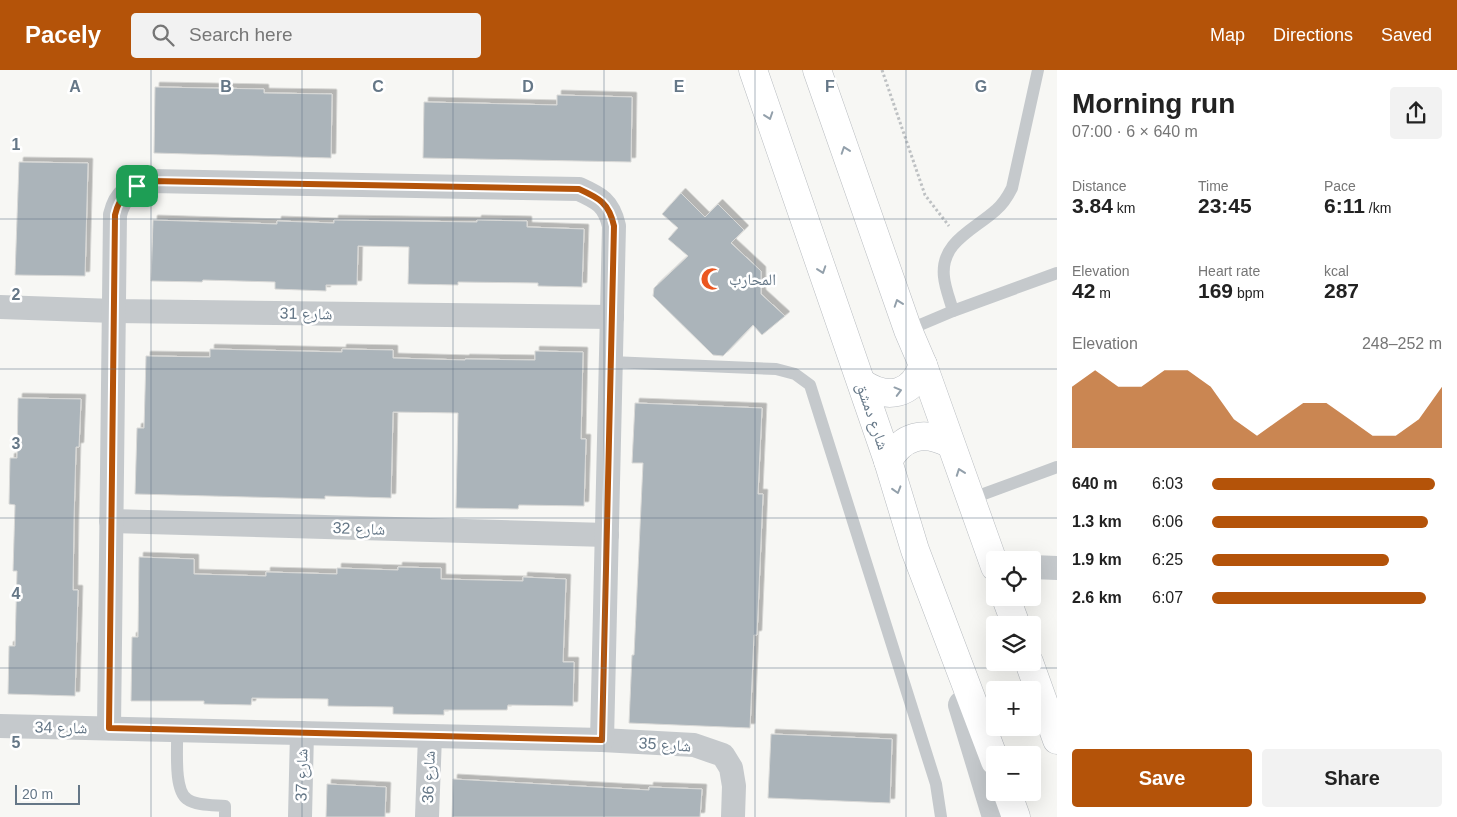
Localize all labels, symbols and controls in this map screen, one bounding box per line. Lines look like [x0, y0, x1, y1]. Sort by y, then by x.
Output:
search box [131, 13, 481, 58]
text: Pacely [25, 21, 101, 48]
icon: search [149, 21, 177, 49]
text: Search here [189, 24, 293, 45]
text: Map [1210, 25, 1245, 45]
text: Directions [1273, 25, 1353, 45]
text: Saved [1381, 25, 1432, 45]
text: A [69, 78, 81, 95]
text: B [220, 78, 232, 95]
text: C [372, 78, 384, 95]
text: D [522, 78, 534, 95]
text: E [674, 78, 685, 95]
text: F [825, 78, 835, 95]
text: G [975, 78, 987, 95]
button: share [1390, 87, 1442, 139]
text: Morning run [1072, 88, 1235, 119]
one-way arrow [763, 111, 773, 120]
text: 07:00 · 6 × 640 m [1072, 123, 1198, 140]
text: 1 [12, 136, 21, 153]
one-way arrow [840, 146, 850, 154]
pin [116, 165, 158, 207]
icon: arrive [123, 172, 151, 200]
text: Distance [1072, 178, 1126, 194]
text: Time [1198, 178, 1229, 194]
text: Pace [1324, 178, 1356, 194]
text: 3.84 [1072, 194, 1113, 217]
text: 23:45 [1198, 194, 1252, 217]
text: 6:11 [1324, 194, 1365, 217]
text: km [1113, 200, 1135, 216]
text: /km [1365, 200, 1391, 216]
text: Elevation [1072, 263, 1130, 279]
text: Heart rate [1198, 263, 1260, 279]
text: kcal [1324, 263, 1349, 279]
one-way arrow [816, 265, 826, 273]
mosque icon: المحارب [699, 266, 725, 292]
place label: المحارب [729, 271, 776, 289]
text: 42 [1072, 279, 1095, 302]
text: 169 [1198, 279, 1233, 302]
text: 287 [1324, 279, 1359, 302]
text: m [1095, 285, 1111, 301]
text: bpm [1233, 285, 1264, 301]
text: 2 [12, 286, 21, 303]
one-way arrow [894, 299, 904, 308]
street label: شارع 31 [279, 305, 332, 324]
text: Elevation [1072, 335, 1138, 352]
text: 248–252 m [1362, 335, 1442, 352]
street label: شارع دمشق [851, 380, 892, 453]
one-way arrow [893, 387, 901, 397]
text: 3 [12, 435, 21, 452]
one-way arrow [956, 468, 966, 477]
text: 640 m [1072, 475, 1117, 492]
text: 6:03 [1152, 475, 1183, 492]
one-way arrow [891, 485, 901, 493]
text: 1.3 km [1072, 513, 1122, 530]
text: 6:06 [1152, 513, 1183, 530]
street label: شارع 32 [332, 519, 386, 540]
map controls [986, 551, 1041, 801]
button: locate [986, 551, 1041, 606]
text: 1.9 km [1072, 551, 1122, 568]
text: 6:25 [1152, 551, 1183, 568]
text: 4 [12, 585, 21, 602]
text: 2.6 km [1072, 589, 1122, 606]
text: 6:07 [1152, 589, 1183, 606]
button: layers [986, 616, 1041, 671]
button: + [986, 681, 1041, 736]
street label: شارع 34 [34, 719, 87, 738]
text: 5 [12, 734, 21, 751]
street label: شارع 35 [638, 734, 692, 757]
button: − [986, 746, 1041, 801]
street label: شارع 37 [293, 749, 312, 802]
button: Save [1072, 749, 1252, 807]
button: Share [1262, 749, 1442, 807]
street label: شارع 36 [419, 750, 440, 804]
scale bar [15, 782, 80, 805]
text: 20 m [22, 786, 53, 802]

